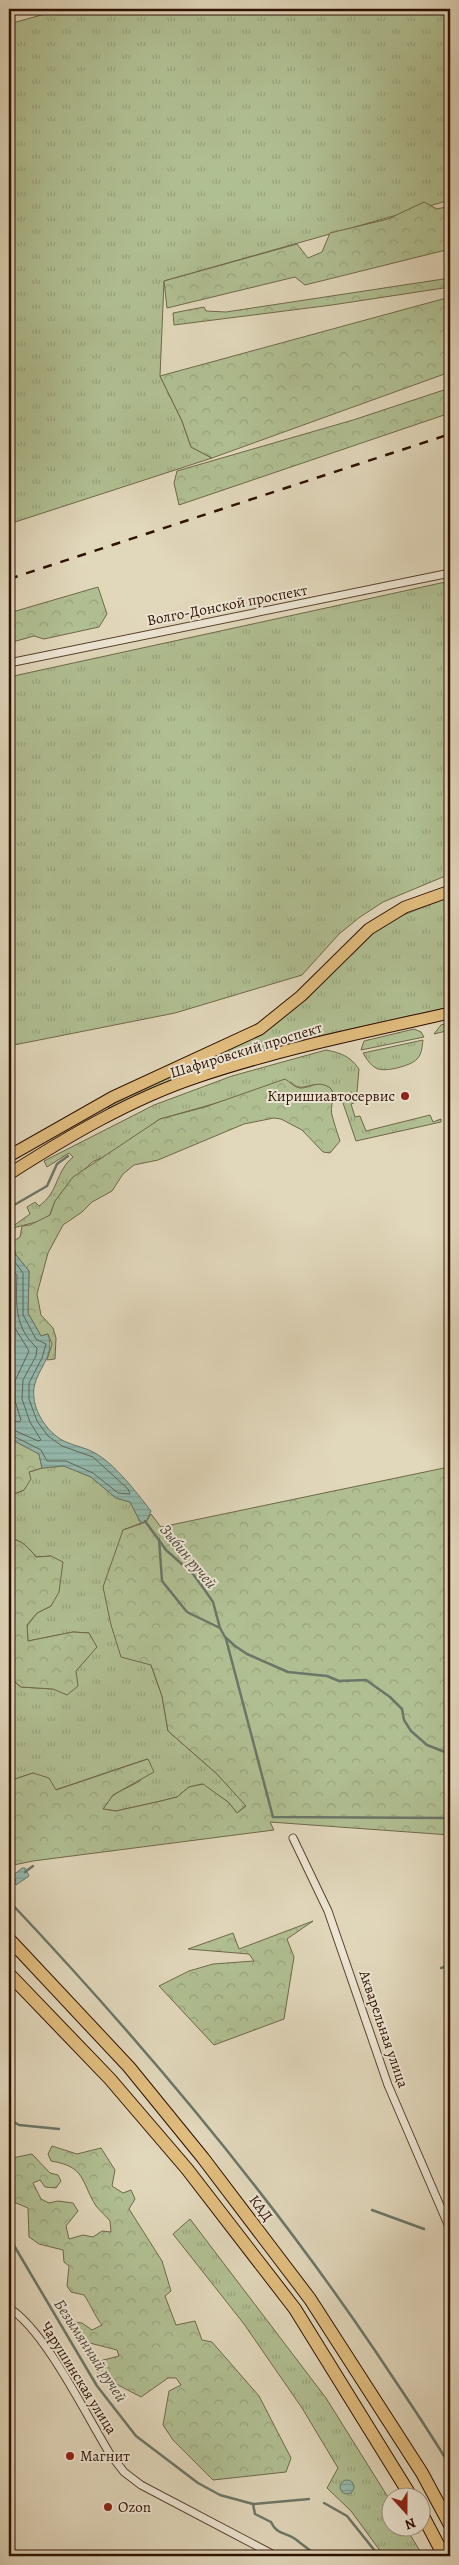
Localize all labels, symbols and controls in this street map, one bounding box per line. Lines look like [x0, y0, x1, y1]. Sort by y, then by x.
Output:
street label: Волго-Донской проспект [145, 580, 309, 630]
street label: Шафировский проспект [167, 1017, 325, 1083]
place label: Киришиавтосервис [267, 1086, 395, 1106]
marker: Киришиавтосервис [399, 1090, 411, 1102]
water label: Зыбин ручей [155, 1520, 222, 1594]
street label: Акварельная улица [354, 1967, 414, 2091]
street label: КАД [245, 2191, 277, 2225]
water label: Безымянный ручей [48, 2294, 132, 2407]
street label: Чарушинская улица [36, 2318, 122, 2438]
place label: Магнит [80, 2446, 130, 2466]
marker: Магнит [64, 2450, 76, 2462]
north arrow [382, 2488, 432, 2538]
place label: Ozon [118, 2497, 151, 2517]
marker: Ozon [102, 2501, 114, 2513]
text: N [402, 2513, 419, 2534]

